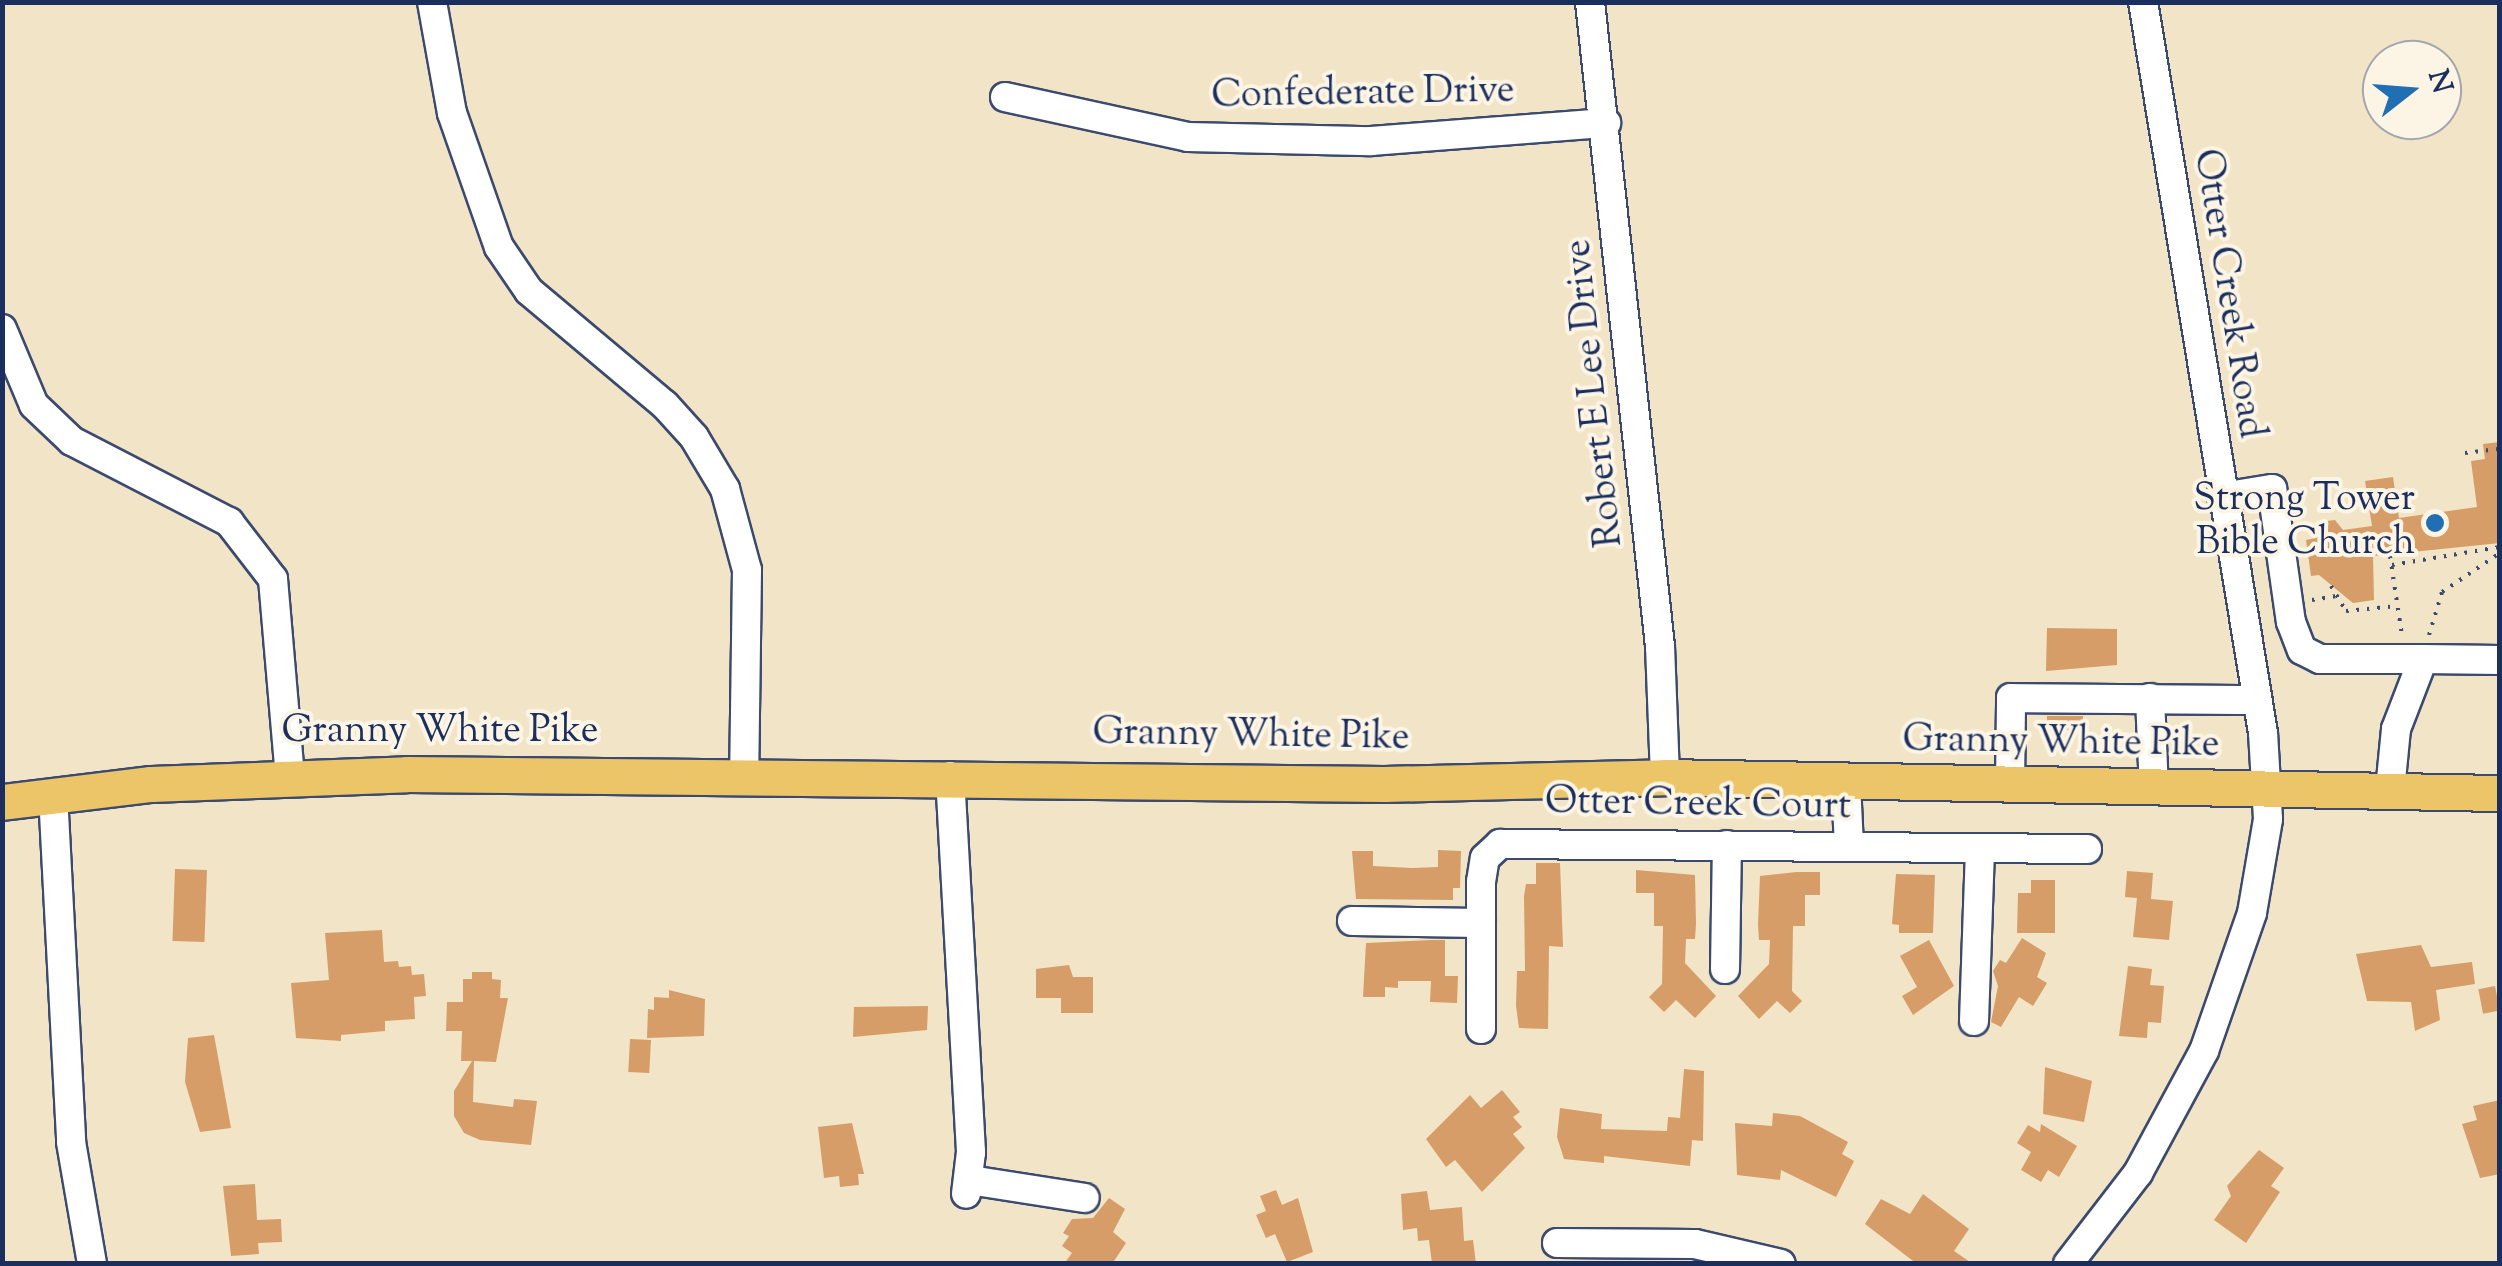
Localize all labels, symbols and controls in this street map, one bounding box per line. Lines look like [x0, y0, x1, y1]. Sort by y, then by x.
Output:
north arrow [2362, 40, 2462, 140]
text: N [2416, 65, 2461, 98]
street label: Confederate Drive [1211, 70, 1515, 120]
street label: Otter Creek Road [2182, 146, 2272, 442]
street label: Robert E Lee Drive [1557, 237, 1635, 549]
place label: Strong Tower Bible Church [2193, 478, 2415, 568]
marker: Strong Tower Bible Church [2424, 512, 2446, 534]
street label: Granny White Pike [282, 710, 598, 756]
street label: Granny White Pike [1092, 711, 1410, 763]
street label: Granny White Pike [1902, 718, 2220, 770]
street label: Otter Creek Court [1544, 781, 1852, 831]

